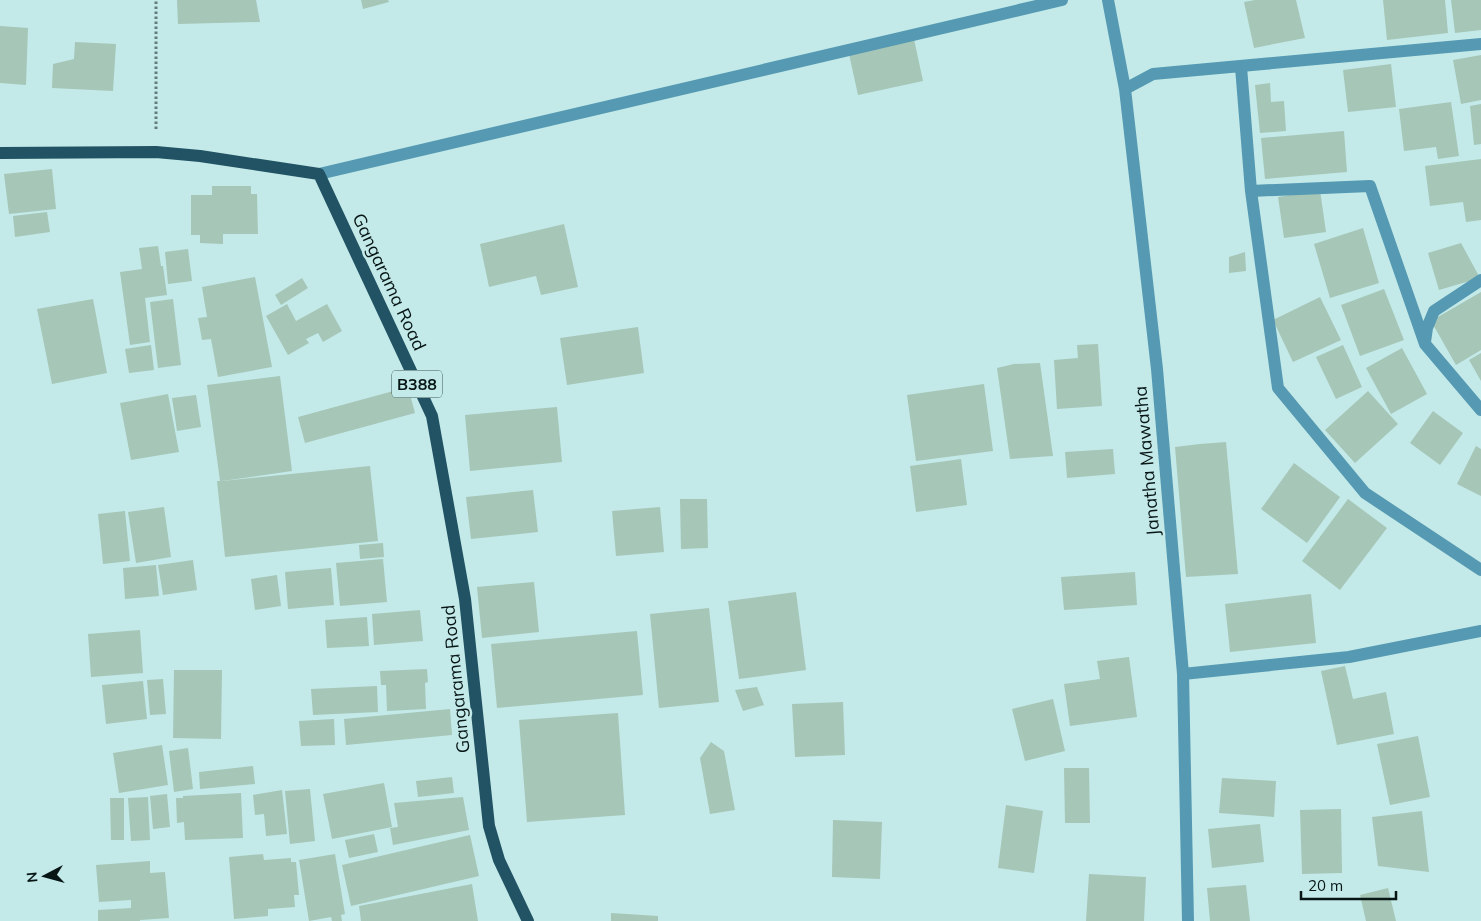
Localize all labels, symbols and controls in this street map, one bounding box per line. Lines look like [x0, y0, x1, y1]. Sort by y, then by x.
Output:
street label: Gangarama Road [348, 209, 431, 354]
road number: B388 [392, 370, 442, 398]
street label: Janatha Mawatha [1128, 385, 1165, 537]
street label: Gangarama Road [436, 604, 475, 754]
north arrow [20, 851, 70, 901]
scale bar [1301, 868, 1396, 900]
text: N [23, 871, 42, 884]
text: 20 m [1308, 876, 1343, 895]

